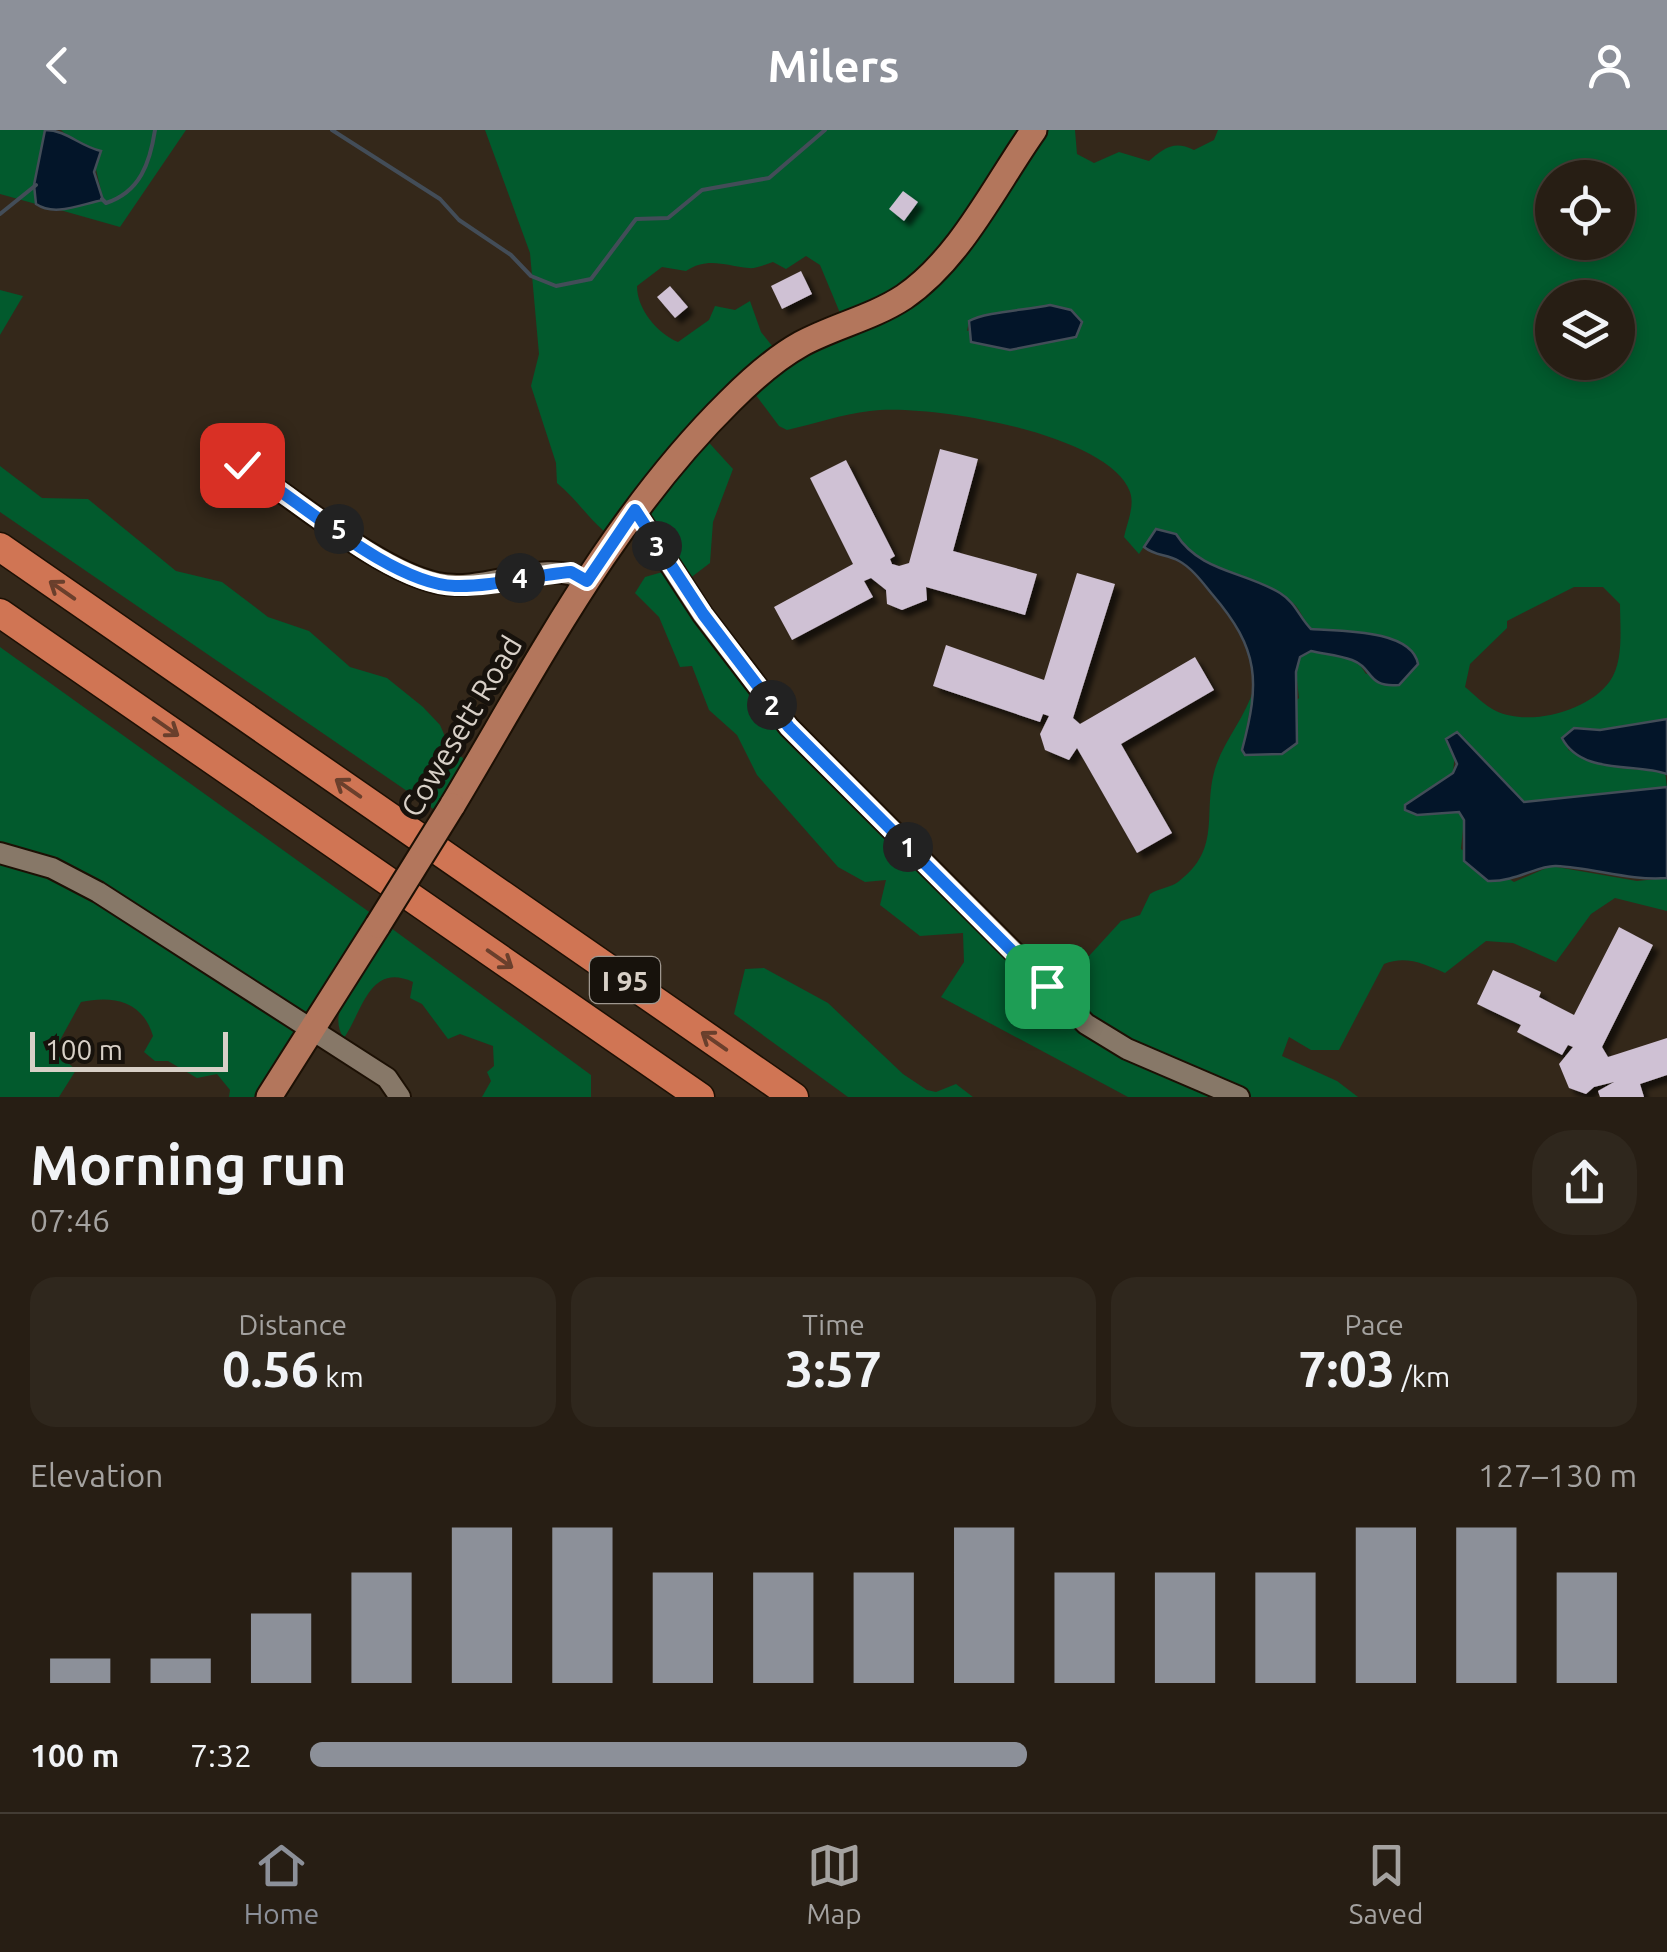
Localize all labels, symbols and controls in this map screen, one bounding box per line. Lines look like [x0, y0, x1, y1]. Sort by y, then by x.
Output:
icon: back [30, 38, 85, 93]
icon: person [1582, 38, 1637, 93]
text: Milers [768, 40, 899, 91]
map controls [1535, 160, 1635, 380]
button: locate [1535, 160, 1635, 260]
button: layers [1535, 280, 1635, 380]
pin [200, 423, 285, 508]
icon: check [215, 438, 270, 493]
pin: 5 [314, 504, 364, 554]
text: 5 [331, 513, 347, 544]
pin: 3 [632, 521, 682, 571]
text: 3 [649, 530, 665, 561]
pin: 4 [495, 553, 545, 603]
text: 4 [512, 562, 528, 593]
one-way arrow [49, 580, 76, 601]
street label: Cowesett Road [394, 629, 528, 823]
pin: 2 [747, 680, 797, 730]
text: 2 [764, 689, 780, 720]
one-way arrow [151, 716, 179, 737]
one-way arrow [334, 778, 362, 799]
pin: 1 [883, 822, 933, 872]
text: 1 [900, 831, 916, 862]
pin [1005, 944, 1090, 1029]
one-way arrow [486, 948, 514, 969]
road number: I 95 [590, 957, 660, 1003]
icon: arrive [1020, 959, 1075, 1014]
scale bar [30, 1027, 228, 1071]
one-way arrow [700, 1031, 728, 1052]
text: 100 m [45, 1034, 123, 1065]
button: share [1532, 1130, 1637, 1235]
text: Morning run [30, 1134, 347, 1195]
text: 07:46 [30, 1202, 110, 1238]
text: Distance [239, 1309, 347, 1340]
text: Time [802, 1309, 865, 1340]
text: Pace [1345, 1309, 1404, 1340]
text: 0.56 [222, 1340, 319, 1396]
text: 3:57 [785, 1340, 882, 1396]
text: 7:03 [1298, 1340, 1395, 1396]
text: km [319, 1361, 364, 1392]
text: /km [1395, 1361, 1450, 1392]
text: Elevation [30, 1457, 163, 1493]
text: 127–130 m [1478, 1457, 1637, 1493]
text: 100 m [30, 1737, 119, 1773]
text: 7:32 [190, 1737, 252, 1773]
tab: Home [244, 1838, 319, 1929]
tab: Map [806, 1838, 862, 1929]
tab: Saved [1349, 1838, 1423, 1929]

